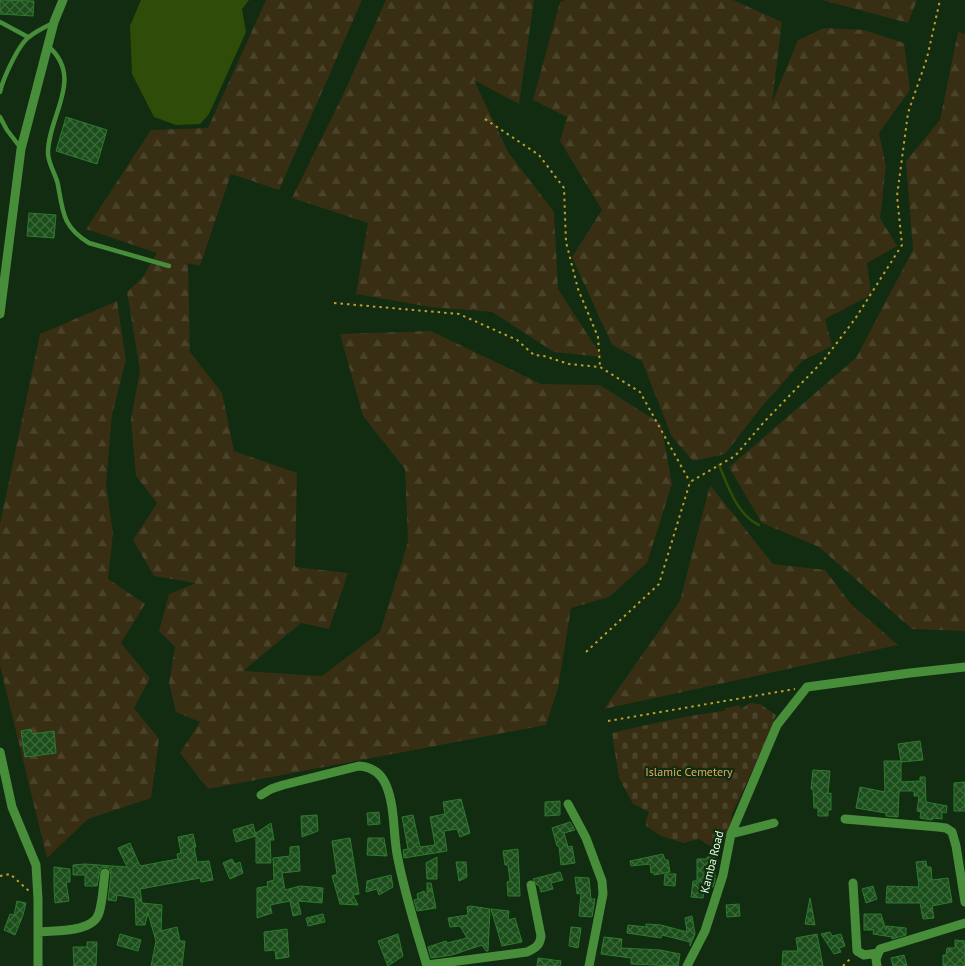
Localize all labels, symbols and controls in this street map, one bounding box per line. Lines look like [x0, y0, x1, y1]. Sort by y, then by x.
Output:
park label: Islamic Cemetery [645, 764, 733, 779]
street label: Kamba Road [697, 829, 727, 895]

